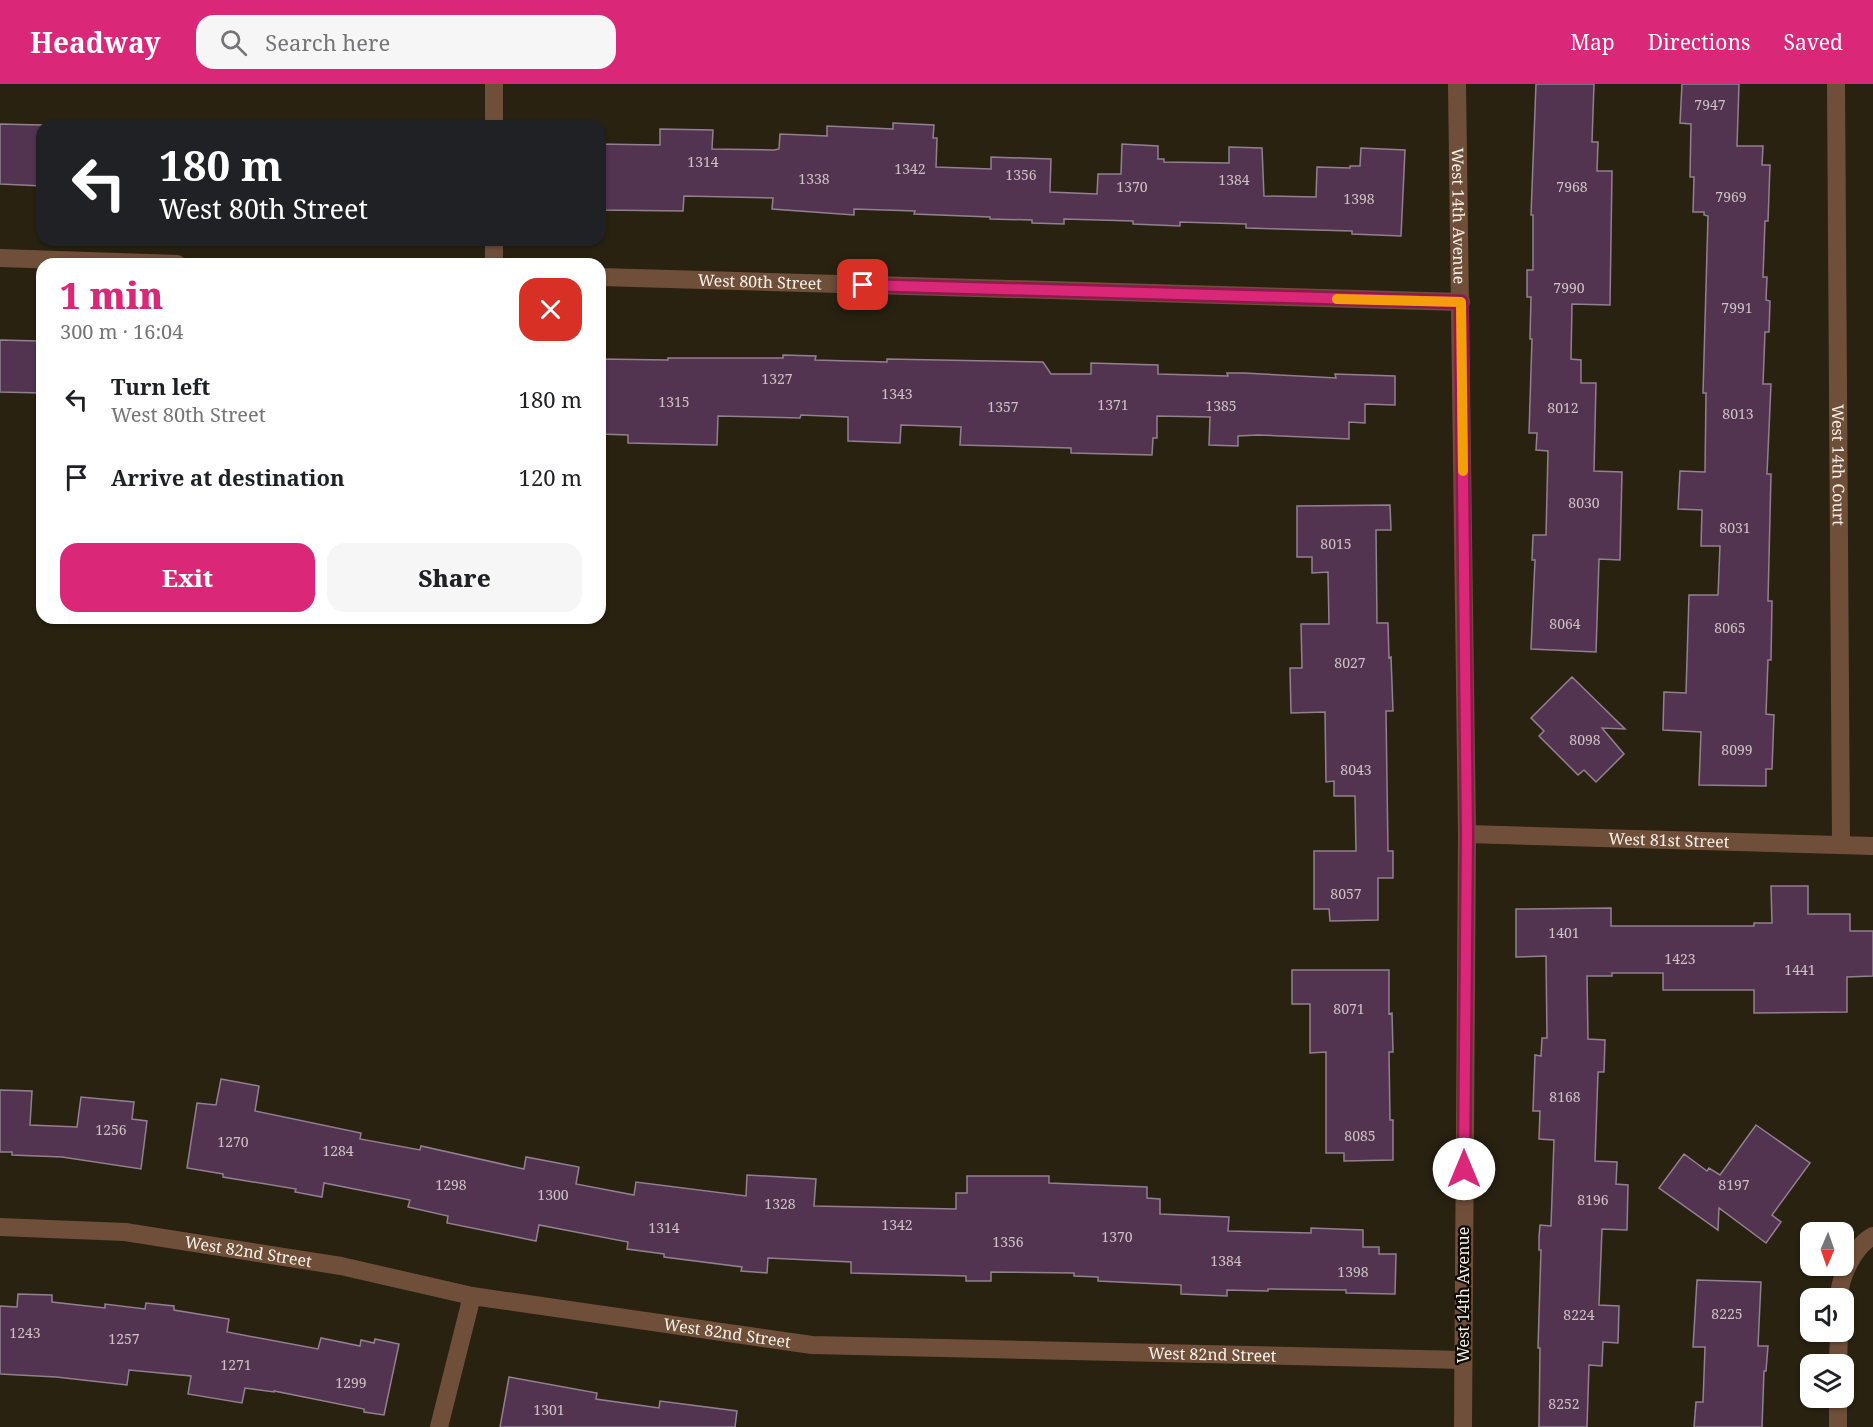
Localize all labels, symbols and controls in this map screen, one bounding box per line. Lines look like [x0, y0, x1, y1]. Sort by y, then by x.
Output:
search box [196, 15, 616, 69]
text: Headway [30, 23, 160, 61]
icon: search [217, 26, 250, 59]
text: Search here [265, 27, 390, 57]
text: Map [1570, 28, 1615, 56]
text: Directions [1648, 28, 1750, 56]
text: Saved [1783, 28, 1843, 56]
house number: 7947 [1694, 95, 1726, 114]
text: 180 m [159, 136, 283, 193]
icon: left [60, 144, 138, 222]
street label: West 14th Avenue [1447, 148, 1471, 284]
house number: 1314 [687, 152, 719, 171]
house number: 1342 [894, 159, 926, 178]
house number: 1356 [1005, 165, 1037, 184]
house number: 1338 [798, 169, 830, 188]
house number: 1384 [1218, 170, 1250, 189]
house number: 1370 [1116, 177, 1148, 196]
house number: 7968 [1556, 177, 1588, 196]
house number: 7969 [1715, 187, 1747, 206]
house number: 1398 [1343, 189, 1375, 208]
text: West 80th Street [159, 190, 368, 227]
pin [837, 259, 888, 310]
icon: arrive [846, 268, 879, 301]
street label: West 80th Street [698, 269, 823, 294]
text: 1 min [60, 271, 163, 320]
button: close [519, 278, 582, 341]
house number: 7990 [1553, 278, 1585, 297]
house number: 7991 [1721, 298, 1753, 317]
text: 300 m · 16:04 [60, 318, 183, 345]
house number: 1327 [761, 369, 793, 388]
text: Turn left [111, 371, 210, 401]
icon: left [60, 383, 93, 416]
text: 180 m [519, 384, 582, 414]
house number: 1343 [881, 384, 913, 403]
house number: 1315 [658, 392, 690, 411]
house number: 1371 [1097, 395, 1129, 414]
house number: 1385 [1205, 396, 1237, 415]
house number: 1357 [987, 397, 1019, 416]
house number: 8012 [1547, 398, 1579, 417]
text: West 80th Street [111, 401, 266, 428]
house number: 8013 [1722, 404, 1754, 423]
street label: West 14th Court [1827, 404, 1850, 526]
icon: arrive [60, 461, 93, 494]
text: Arrive at destination [111, 462, 345, 492]
text: 120 m [519, 462, 582, 492]
house number: 8030 [1568, 493, 1600, 512]
house number: 8031 [1719, 518, 1751, 537]
house number: 8015 [1320, 534, 1352, 553]
button: Exit [60, 543, 315, 612]
button: Share [327, 543, 582, 612]
house number: 8064 [1549, 614, 1581, 633]
house number: 8065 [1714, 618, 1746, 637]
house number: 8027 [1334, 653, 1366, 672]
house number: 8098 [1569, 730, 1601, 749]
house number: 8099 [1721, 740, 1753, 759]
house number: 8043 [1340, 760, 1372, 779]
street label: West 81st Street [1608, 827, 1730, 853]
house number: 8057 [1330, 884, 1362, 903]
house number: 1401 [1548, 923, 1580, 942]
house number: 1423 [1664, 949, 1696, 968]
house number: 1441 [1784, 960, 1816, 979]
house number: 8071 [1333, 999, 1365, 1018]
house number: 8168 [1549, 1087, 1581, 1106]
house number: 1256 [95, 1120, 127, 1139]
house number: 8085 [1344, 1126, 1376, 1145]
house number: 1270 [217, 1132, 249, 1151]
position arrow [1432, 1137, 1496, 1201]
house number: 1284 [322, 1141, 354, 1160]
house number: 1298 [435, 1175, 467, 1194]
house number: 8197 [1718, 1175, 1750, 1194]
house number: 1300 [537, 1185, 569, 1204]
house number: 8196 [1577, 1190, 1609, 1209]
house number: 1328 [764, 1194, 796, 1213]
house number: 1342 [881, 1215, 913, 1234]
house number: 1314 [648, 1218, 680, 1237]
north arrow [1800, 1222, 1854, 1276]
map controls [1800, 1222, 1854, 1408]
house number: 1370 [1101, 1227, 1133, 1246]
street label: West 14th Avenue [1452, 1227, 1474, 1363]
street label: West 82nd Street [183, 1231, 314, 1272]
house number: 1356 [992, 1232, 1024, 1251]
house number: 1384 [1210, 1251, 1242, 1270]
house number: 1398 [1337, 1262, 1369, 1281]
button: sound [1800, 1288, 1854, 1342]
house number: 8225 [1711, 1304, 1743, 1323]
house number: 8224 [1563, 1305, 1595, 1324]
street label: West 82nd Street [662, 1313, 793, 1353]
house number: 1243 [9, 1323, 41, 1342]
house number: 1257 [108, 1329, 140, 1348]
street label: West 82nd Street [1148, 1342, 1277, 1367]
button: layers [1800, 1354, 1854, 1408]
house number: 1271 [220, 1355, 252, 1374]
house number: 1299 [335, 1373, 367, 1392]
house number: 8252 [1548, 1394, 1580, 1413]
house number: 1301 [533, 1400, 565, 1419]

